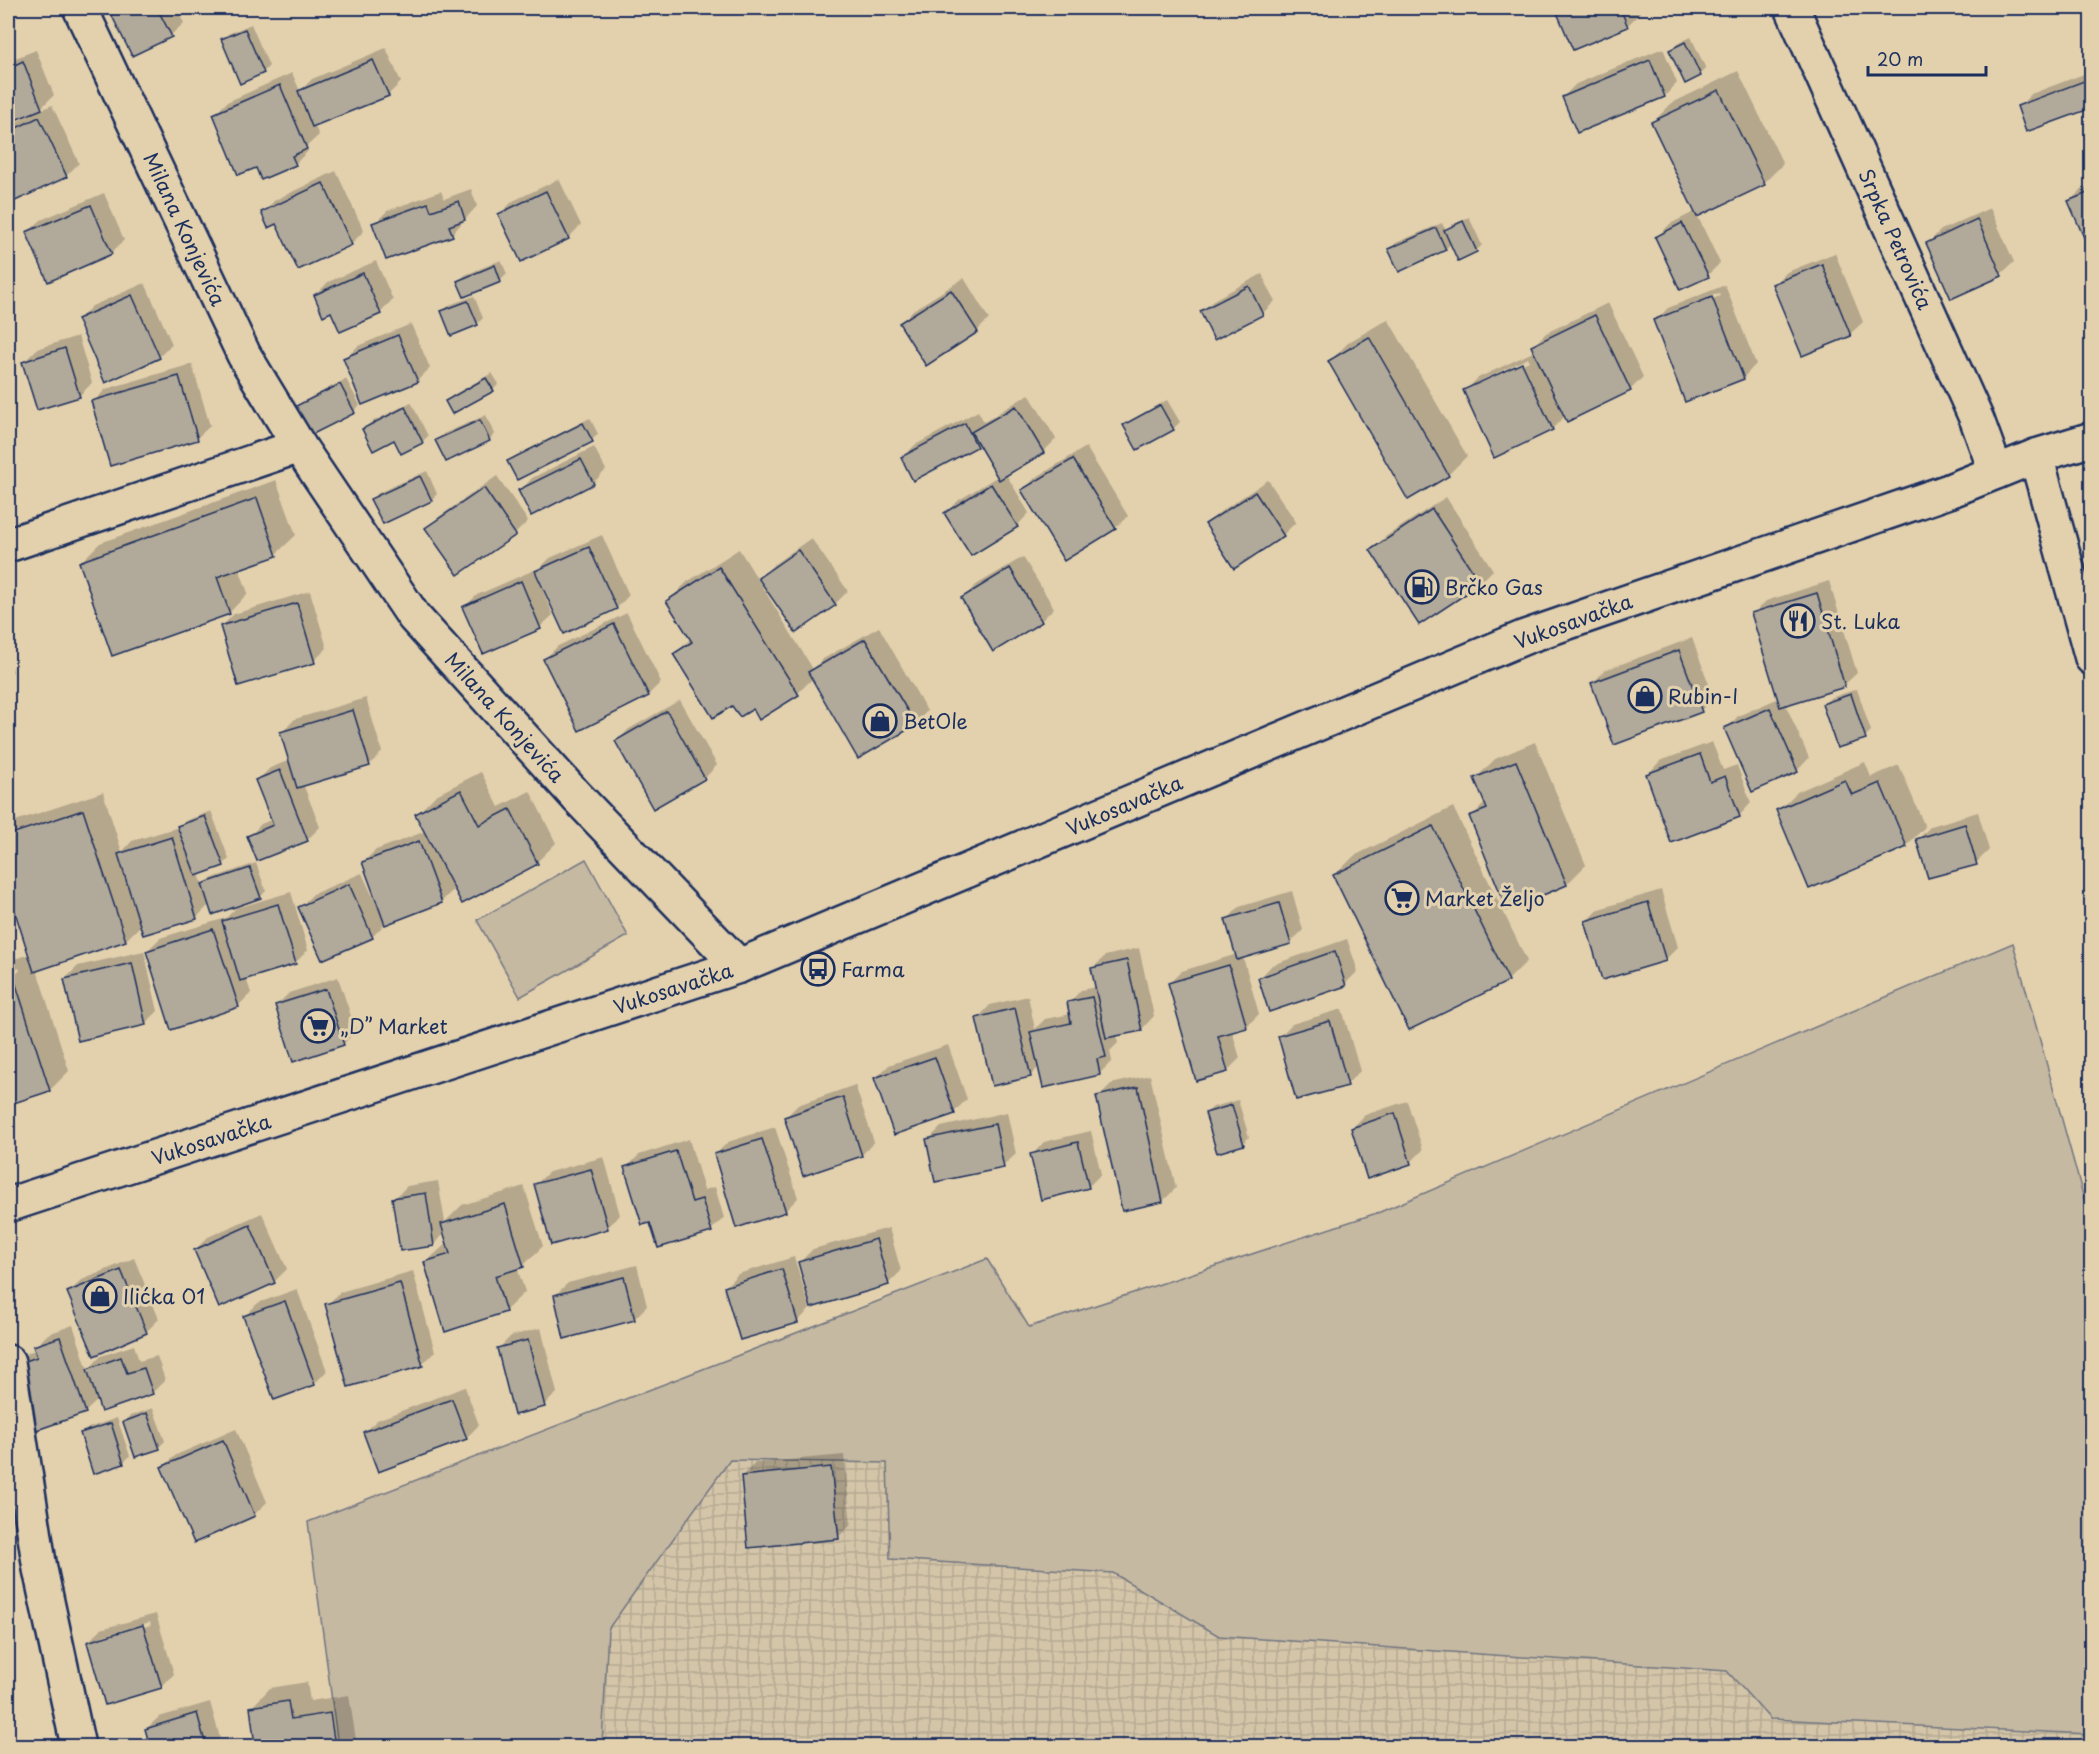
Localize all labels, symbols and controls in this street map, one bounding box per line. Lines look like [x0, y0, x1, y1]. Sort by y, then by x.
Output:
scale bar [1868, 39, 1986, 77]
text: 20 m [1877, 45, 1923, 72]
street label: Milana Konjevića [136, 147, 234, 311]
street label: Srpka Petrovića [1852, 164, 1941, 314]
fuel station icon: Brčko Gas [1404, 569, 1440, 605]
place label: Brčko Gas [1445, 572, 1543, 602]
street label: Vukosavačka [1510, 586, 1637, 656]
restaurant icon: St. Luka [1780, 603, 1816, 639]
place label: St. Luka [1821, 606, 1901, 636]
street label: Milana Konjevića [438, 645, 572, 789]
shop icon: Rubin-I [1627, 678, 1663, 714]
place label: Rubin-I [1668, 681, 1738, 711]
shop icon: BetOle [862, 703, 898, 739]
place label: BetOle [903, 706, 968, 736]
street label: Vukosavačka [1061, 767, 1187, 843]
supermarket icon: Market Željo [1384, 880, 1420, 916]
place label: Market Željo [1425, 883, 1545, 913]
bus stop icon: Farma [800, 951, 836, 987]
street label: Vukosavačka [609, 954, 737, 1021]
place label: Farma [841, 954, 905, 984]
supermarket icon: „D” Market [300, 1008, 336, 1044]
place label: „D” Market [341, 1011, 448, 1041]
street label: Vukosavačka [147, 1105, 275, 1172]
shop icon: Ilićka 01 [82, 1278, 118, 1314]
place label: Ilićka 01 [123, 1281, 205, 1311]

